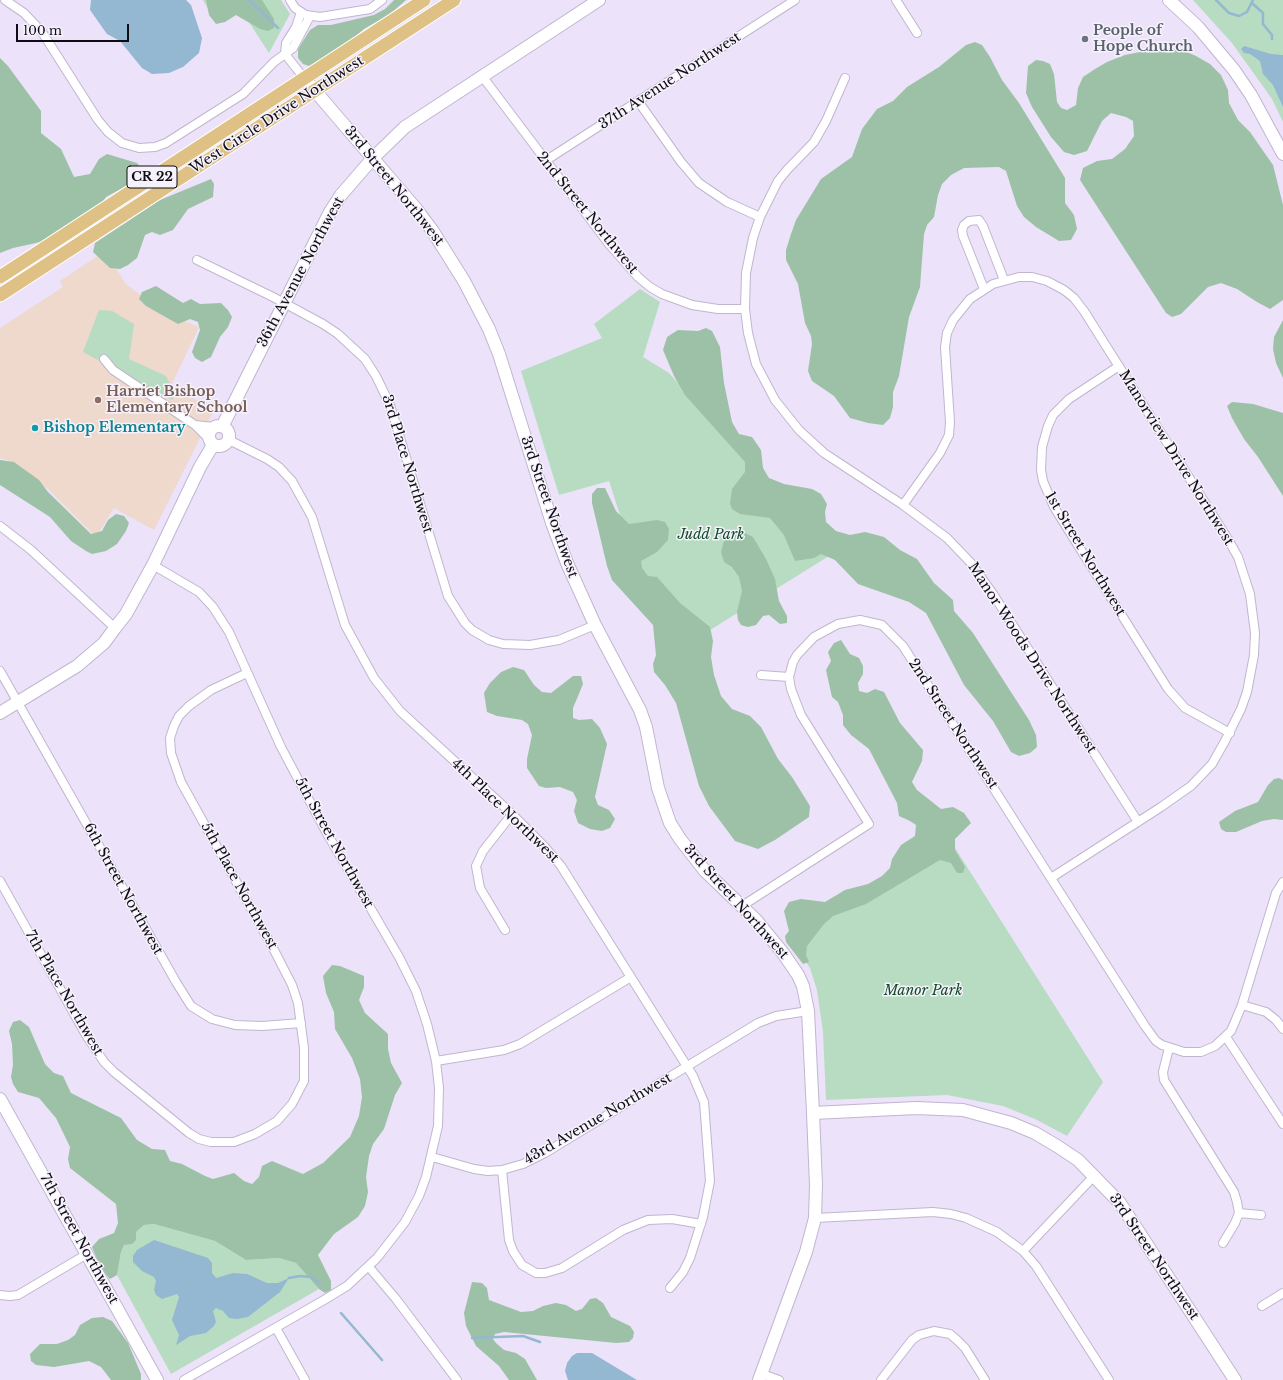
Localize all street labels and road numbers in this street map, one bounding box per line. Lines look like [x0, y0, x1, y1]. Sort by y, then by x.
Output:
street label: 37th Avenue Northwest [596, 29, 744, 133]
street label: West Circle Drive Northwest [187, 52, 367, 178]
street label: 3rd Street Northwest [341, 123, 447, 249]
street label: 2nd Street Northwest [533, 149, 641, 277]
road number: CR 22 [127, 166, 177, 188]
street label: 36th Avenue Northwest [254, 194, 348, 350]
street label: Manorview Drive Northwest [1115, 367, 1237, 549]
street label: 3rd Place Northwest [378, 393, 436, 535]
street label: 3rd Street Northwest [517, 434, 581, 580]
street label: 1st Street Northwest [1041, 489, 1129, 619]
street label: Manor Woods Drive Northwest [964, 559, 1100, 757]
street label: 2nd Street Northwest [905, 656, 1001, 792]
street label: 4th Place Northwest [448, 755, 562, 867]
street label: 5th Street Northwest [291, 775, 377, 911]
street label: 6th Street Northwest [80, 820, 166, 958]
street label: 5th Place Northwest [197, 820, 281, 952]
street label: 3rd Street Northwest [680, 841, 792, 963]
street label: 7th Place Northwest [21, 928, 107, 1058]
street label: 43rd Avenue Northwest [521, 1070, 675, 1168]
street label: 7th Street Northwest [36, 1171, 122, 1307]
street label: 3rd Street Northwest [1105, 1191, 1203, 1323]

